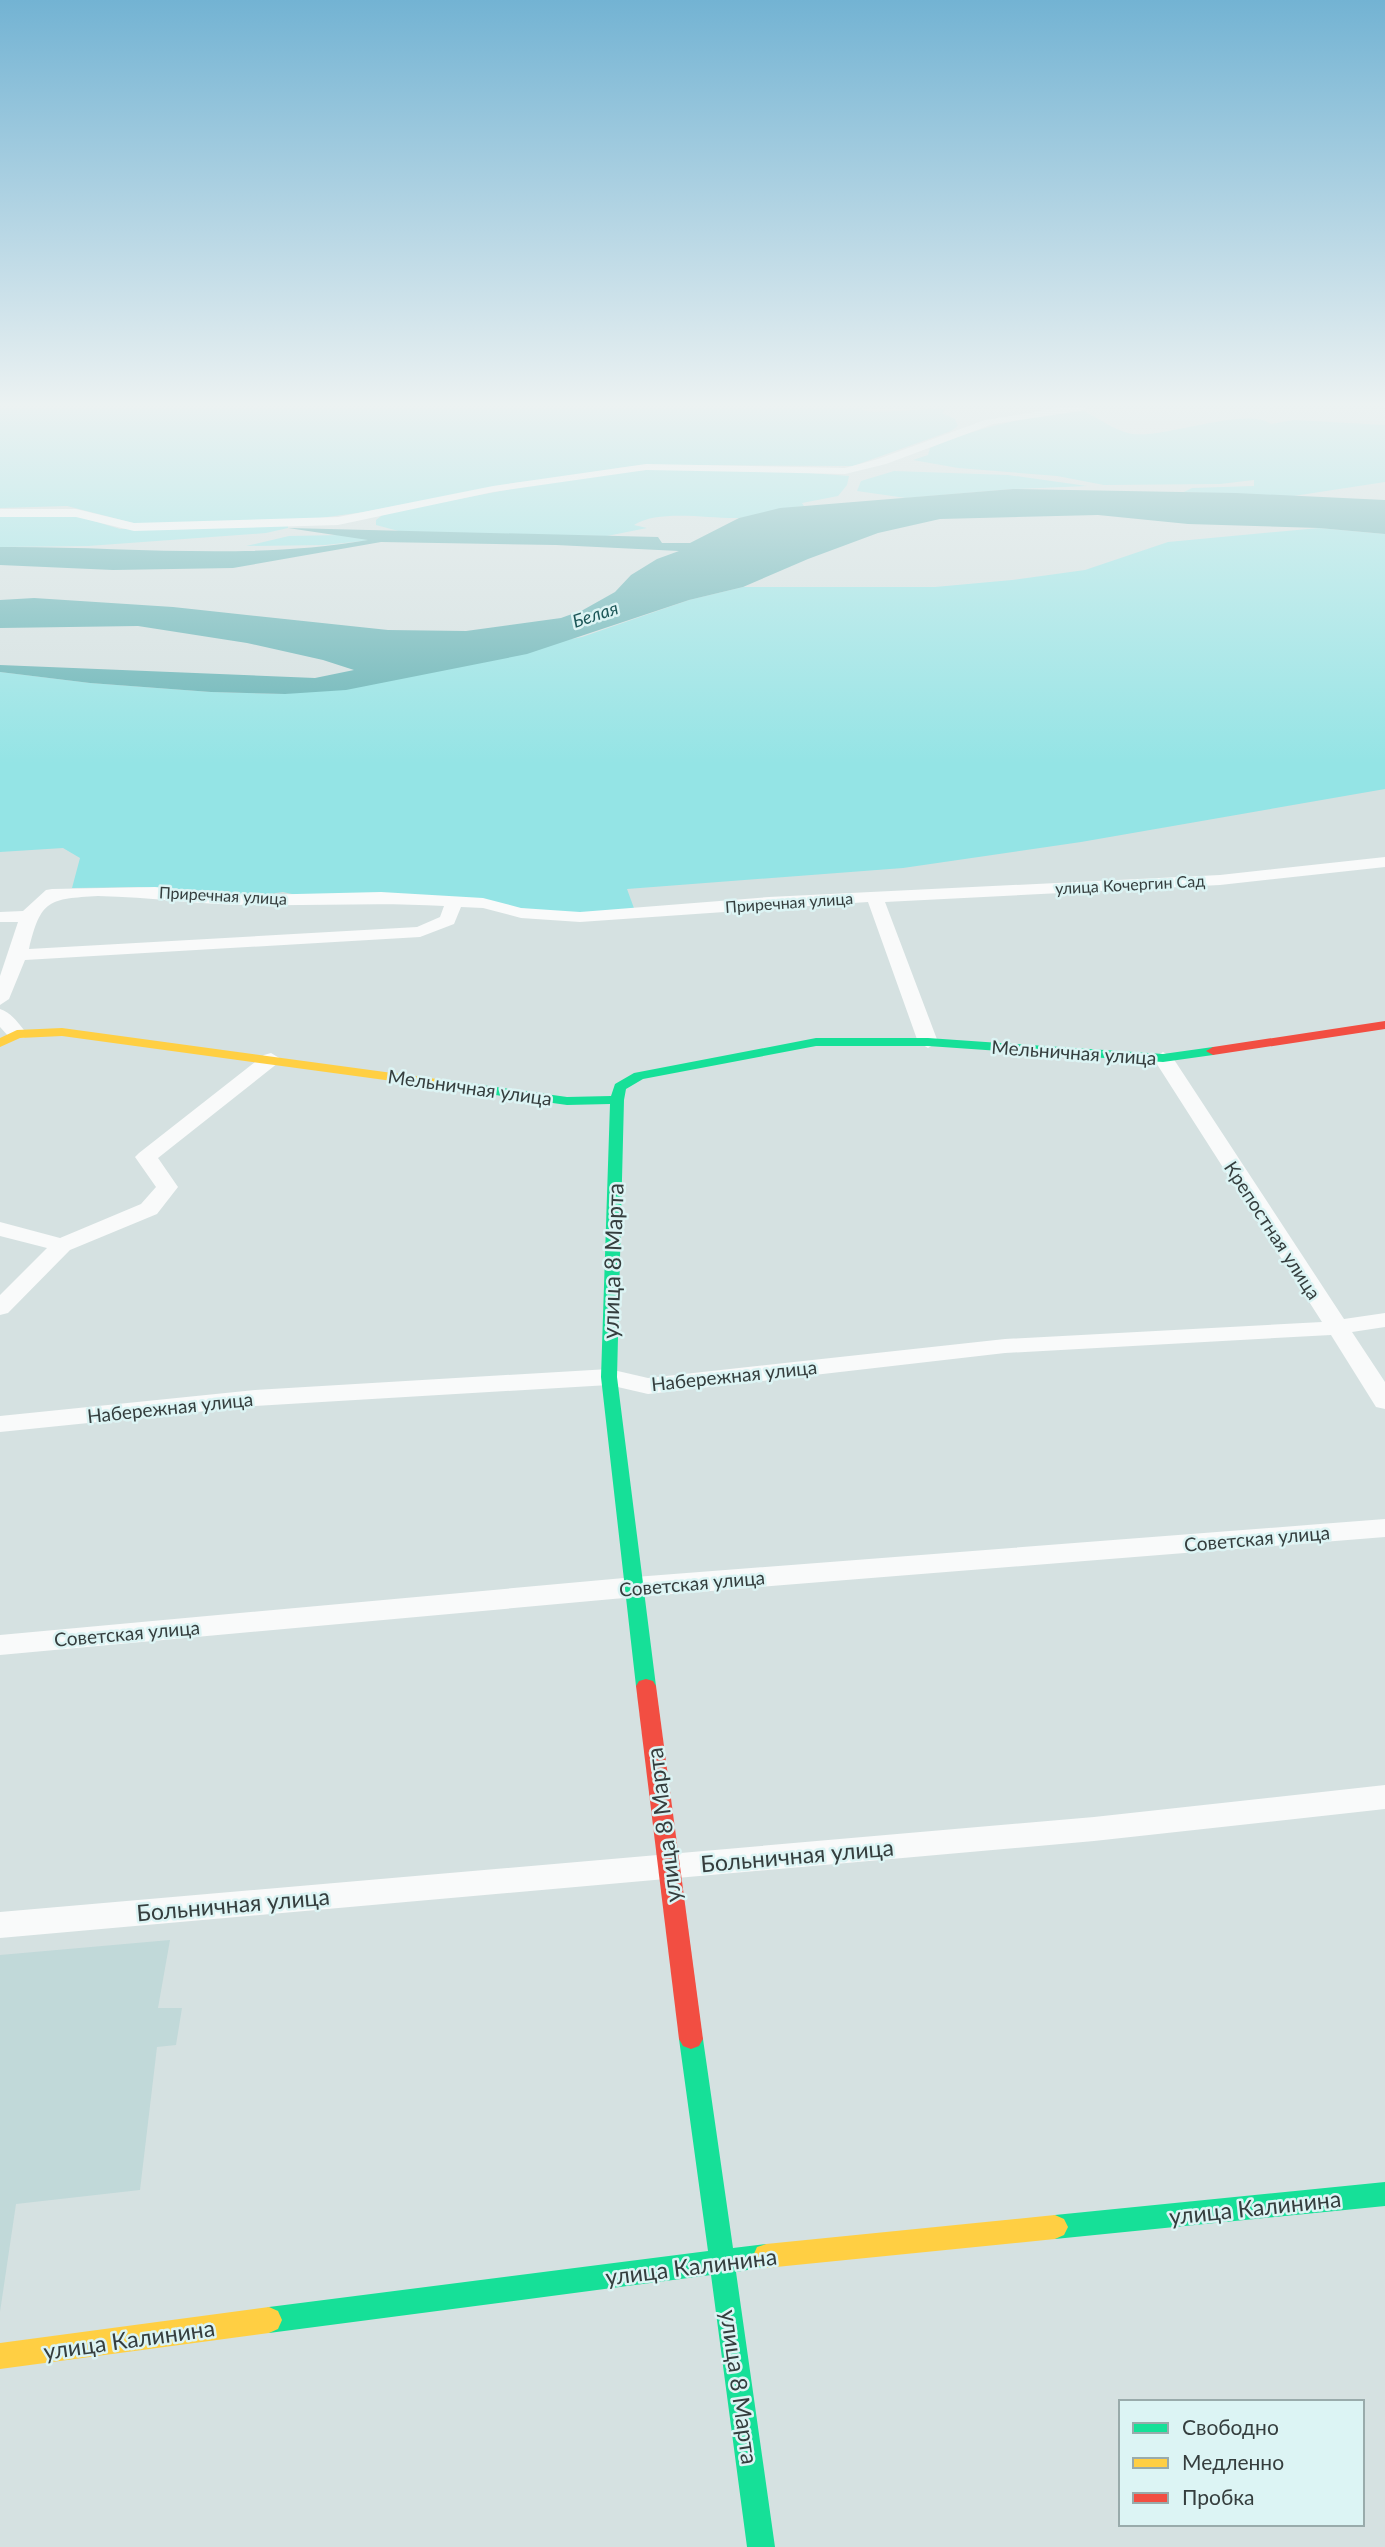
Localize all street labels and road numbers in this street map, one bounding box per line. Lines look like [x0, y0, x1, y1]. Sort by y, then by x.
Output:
street label: улица Кочергин Сад [1055, 871, 1206, 897]
street label: Приречная улица [159, 882, 287, 908]
street label: Приречная улица [724, 888, 854, 916]
street label: Мельничная улица [991, 1035, 1157, 1069]
street label: Мельничная улица [387, 1064, 553, 1110]
street label: Крепостная улица [1220, 1157, 1326, 1303]
street label: улица 8 Марта [595, 1183, 629, 1339]
street label: Набережная улица [650, 1355, 818, 1395]
street label: Набережная улица [86, 1387, 254, 1427]
street label: Советская улица [1183, 1520, 1331, 1556]
street label: Советская улица [618, 1565, 766, 1601]
street label: Советская улица [53, 1615, 201, 1651]
street label: улица 8 Марта [640, 1746, 686, 1904]
street label: Больничная улица [699, 1833, 895, 1877]
street label: Больничная улица [135, 1882, 331, 1926]
street label: улица Калинина [1168, 2184, 1342, 2230]
street label: улица Калинина [604, 2242, 778, 2290]
street label: улица 8 Марта [715, 2308, 765, 2466]
street label: улица Калинина [42, 2313, 216, 2365]

